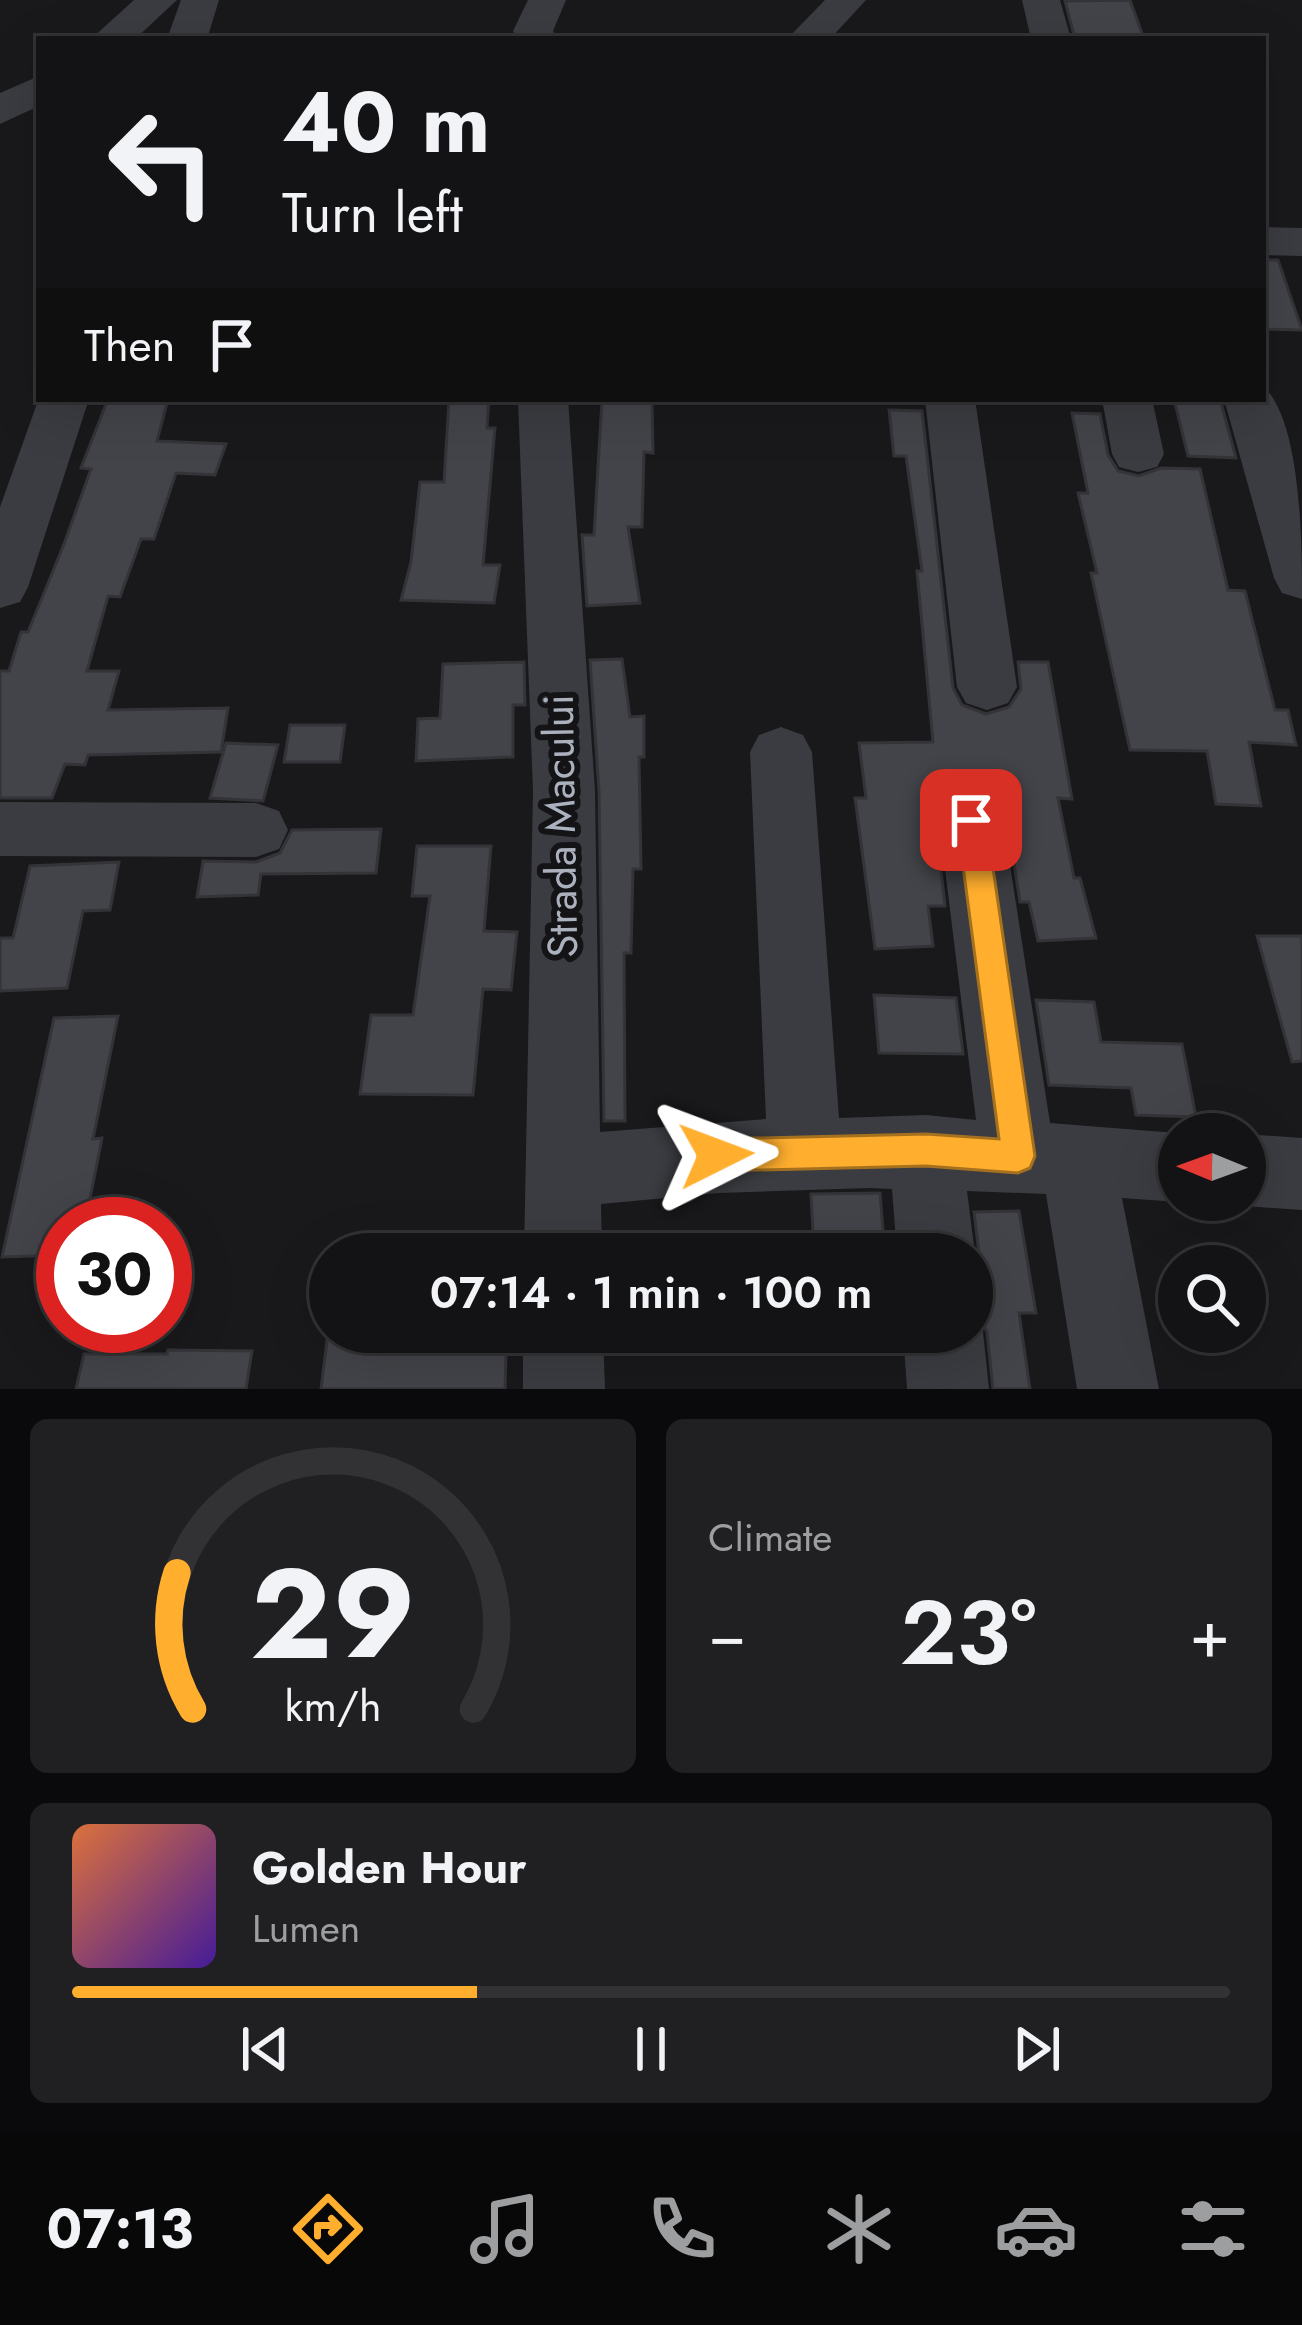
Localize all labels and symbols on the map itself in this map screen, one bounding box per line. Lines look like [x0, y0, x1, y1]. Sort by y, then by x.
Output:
street label: Strada Macului [528, 694, 593, 958]
pin [920, 769, 1022, 871]
position arrow [653, 1092, 779, 1218]
north arrow [1158, 1113, 1266, 1221]
speed limit sign: 30 [36, 1197, 192, 1353]

